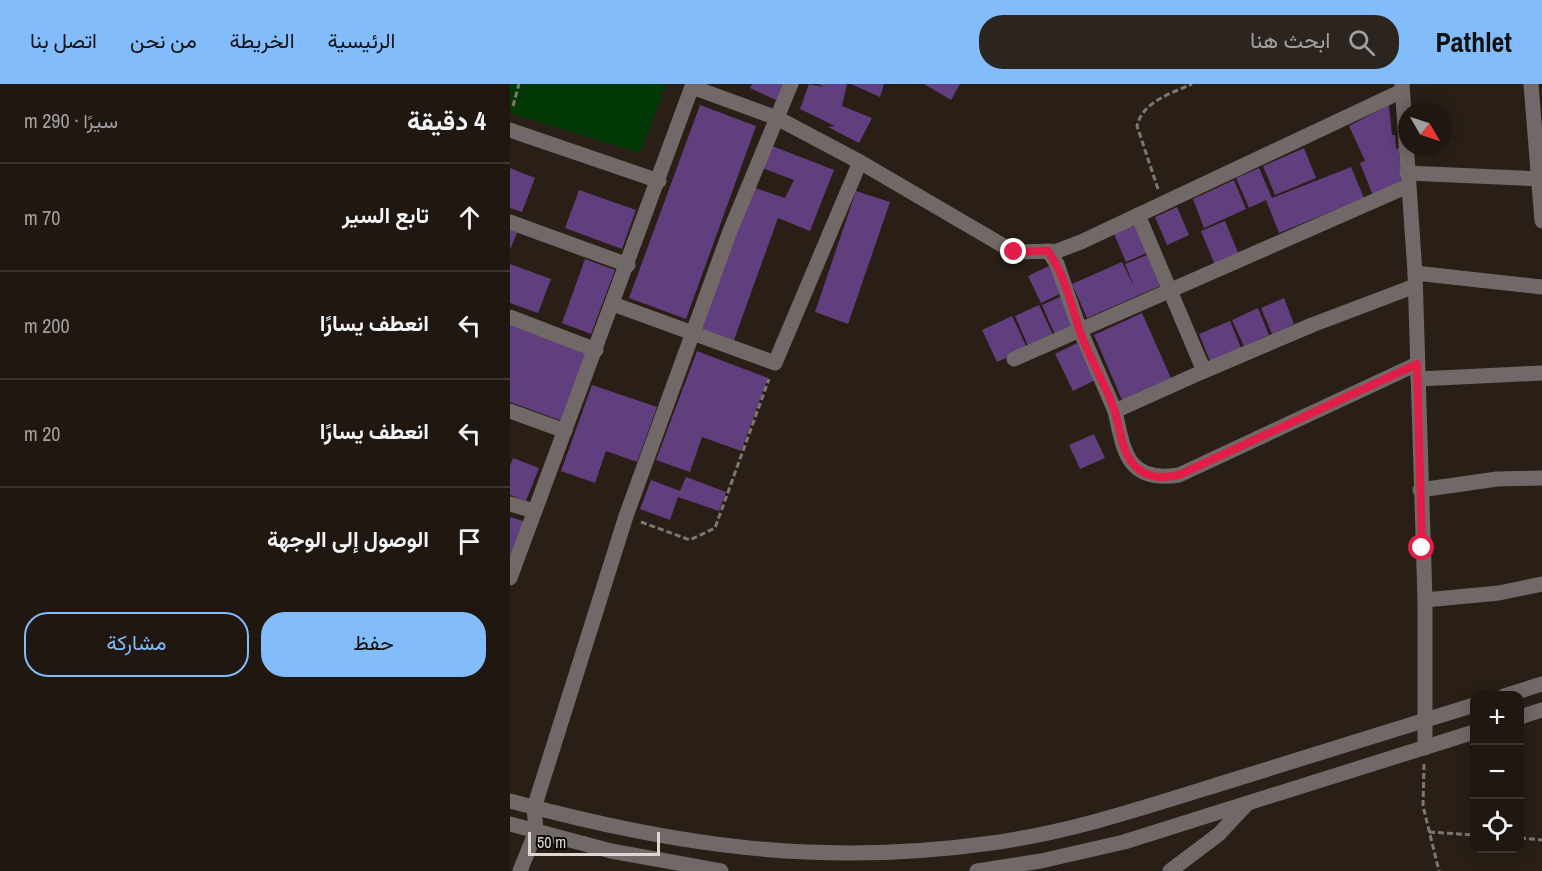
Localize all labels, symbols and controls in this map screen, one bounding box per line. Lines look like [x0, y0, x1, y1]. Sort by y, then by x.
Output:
search box [979, 15, 1399, 69]
text: Pathlet [1435, 23, 1512, 61]
text: ابحث هنا [1250, 25, 1330, 55]
text: اتصل بنا [30, 26, 97, 55]
text: من نحن [130, 26, 197, 55]
text: الخريطة [230, 26, 295, 55]
text: الرئيسية [328, 26, 395, 55]
icon: search [1345, 26, 1378, 59]
north arrow [1398, 102, 1452, 156]
text: 4 دقيقة [407, 103, 486, 138]
text: سيرًا · 290 m [24, 107, 118, 134]
text: تابع السير [342, 200, 429, 230]
icon: ahead [453, 201, 486, 234]
text: 70 m [24, 204, 60, 231]
route end [1000, 238, 1026, 264]
text: انعطف يسارًا [320, 308, 429, 338]
icon: left [453, 309, 486, 342]
text: 200 m [24, 312, 70, 339]
text: انعطف يسارًا [320, 416, 429, 446]
icon: left [453, 417, 486, 450]
text: 20 m [24, 420, 60, 447]
text: الوصول إلى الوجهة [267, 524, 429, 554]
icon: arrive [453, 525, 486, 558]
route start [1408, 534, 1434, 560]
button: مشاركة [24, 612, 249, 677]
button: حفظ [261, 612, 486, 677]
map controls [1470, 691, 1524, 853]
button: + [1470, 691, 1524, 745]
button: − [1470, 745, 1524, 799]
button: locate [1470, 799, 1524, 853]
scale bar [528, 829, 660, 856]
text: 50 m [537, 831, 566, 853]

